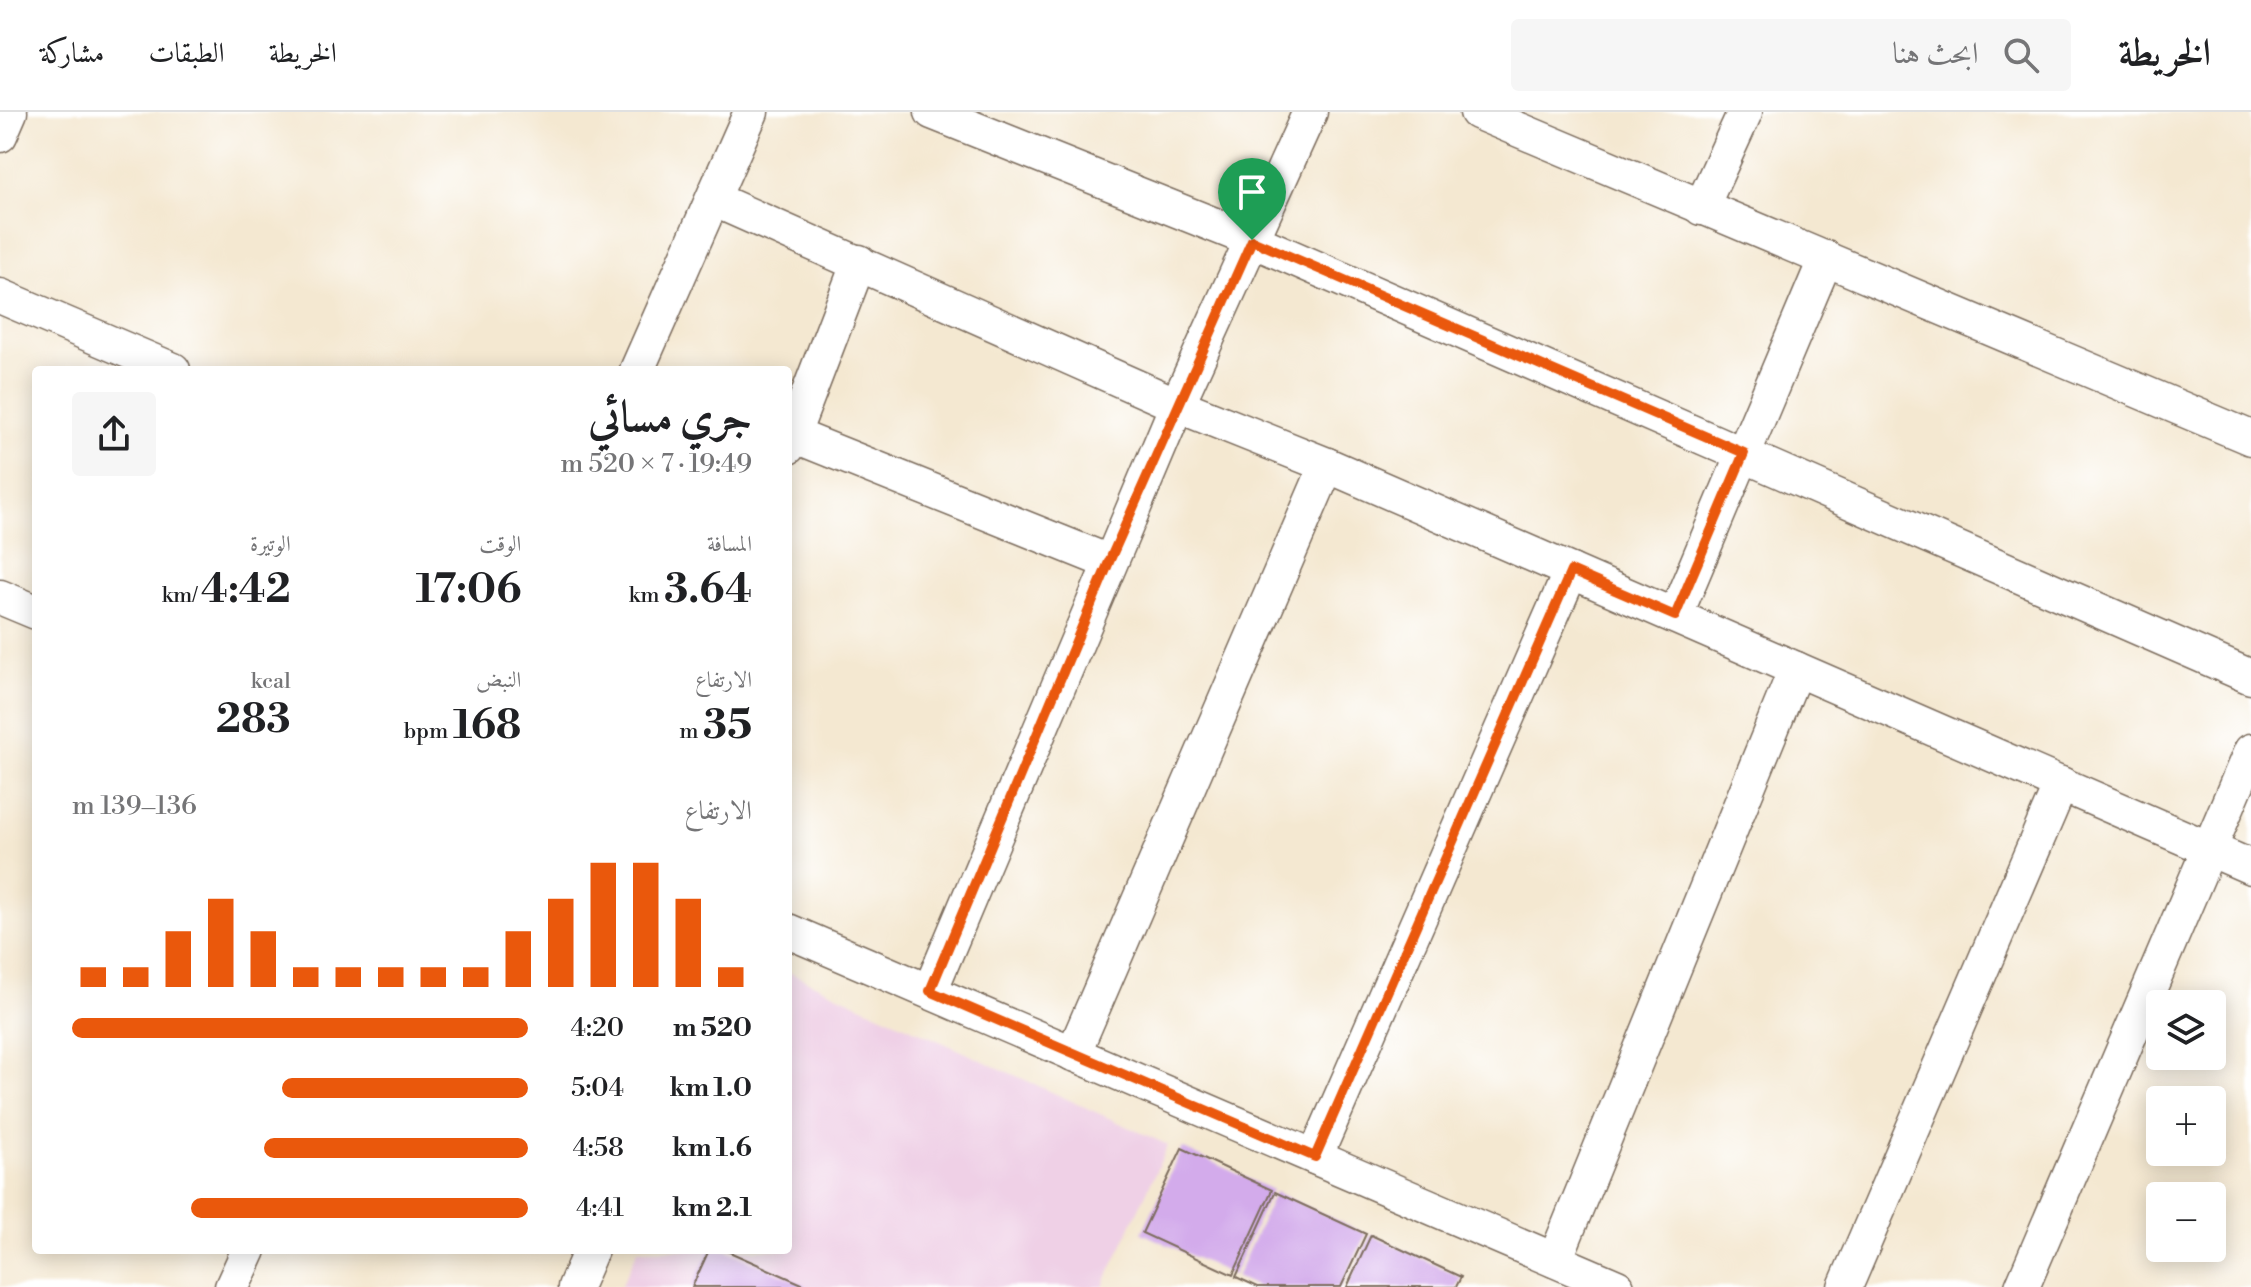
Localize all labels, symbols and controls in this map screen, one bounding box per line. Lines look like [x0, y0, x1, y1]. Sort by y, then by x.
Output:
search box [1511, 19, 2071, 91]
text: الخريطة [2119, 30, 2211, 77]
icon: search [1999, 33, 2043, 77]
text: ابحث هنا [1892, 35, 1979, 73]
text: مشاركة [40, 36, 104, 71]
text: الطبقات [148, 36, 225, 71]
text: الخريطة [269, 36, 337, 71]
pin [1218, 158, 1286, 240]
icon: arrive [1230, 170, 1274, 214]
text: جري مسائي [588, 390, 752, 445]
button: share [72, 392, 156, 476]
text: 19:49 · 7 × 520 m [560, 448, 752, 480]
text: الوتيرة [250, 531, 291, 558]
text: الوقت [479, 531, 521, 558]
text: المسافة [707, 531, 752, 558]
text: 4:42 [201, 565, 291, 615]
text: 17:06 [416, 565, 521, 615]
text: 3.64 [664, 565, 752, 615]
text: /km [162, 582, 201, 609]
text: km [629, 582, 664, 609]
text: النبض [476, 667, 521, 694]
text: الارتفاع [695, 667, 752, 694]
text: kcal [251, 668, 291, 695]
text: 283 [216, 695, 291, 745]
text: 168 [453, 701, 521, 751]
text: 35 [703, 701, 752, 751]
text: bpm [404, 718, 453, 745]
text: m [679, 718, 703, 745]
text: 136–139 m [72, 790, 197, 822]
text: الارتفاع [685, 795, 752, 827]
map controls [2146, 990, 2226, 1262]
button: layers [2146, 990, 2226, 1070]
text: 4:20 [571, 1012, 624, 1044]
text: 520 m [673, 1012, 752, 1044]
text: 5:04 [571, 1072, 624, 1104]
text: 1.0 km [669, 1072, 752, 1104]
button: + [2146, 1086, 2226, 1166]
text: 4:58 [572, 1132, 624, 1164]
text: 1.6 km [672, 1132, 752, 1164]
button: − [2146, 1182, 2226, 1262]
text: 4:41 [576, 1192, 624, 1224]
text: 2.1 km [672, 1192, 752, 1224]

